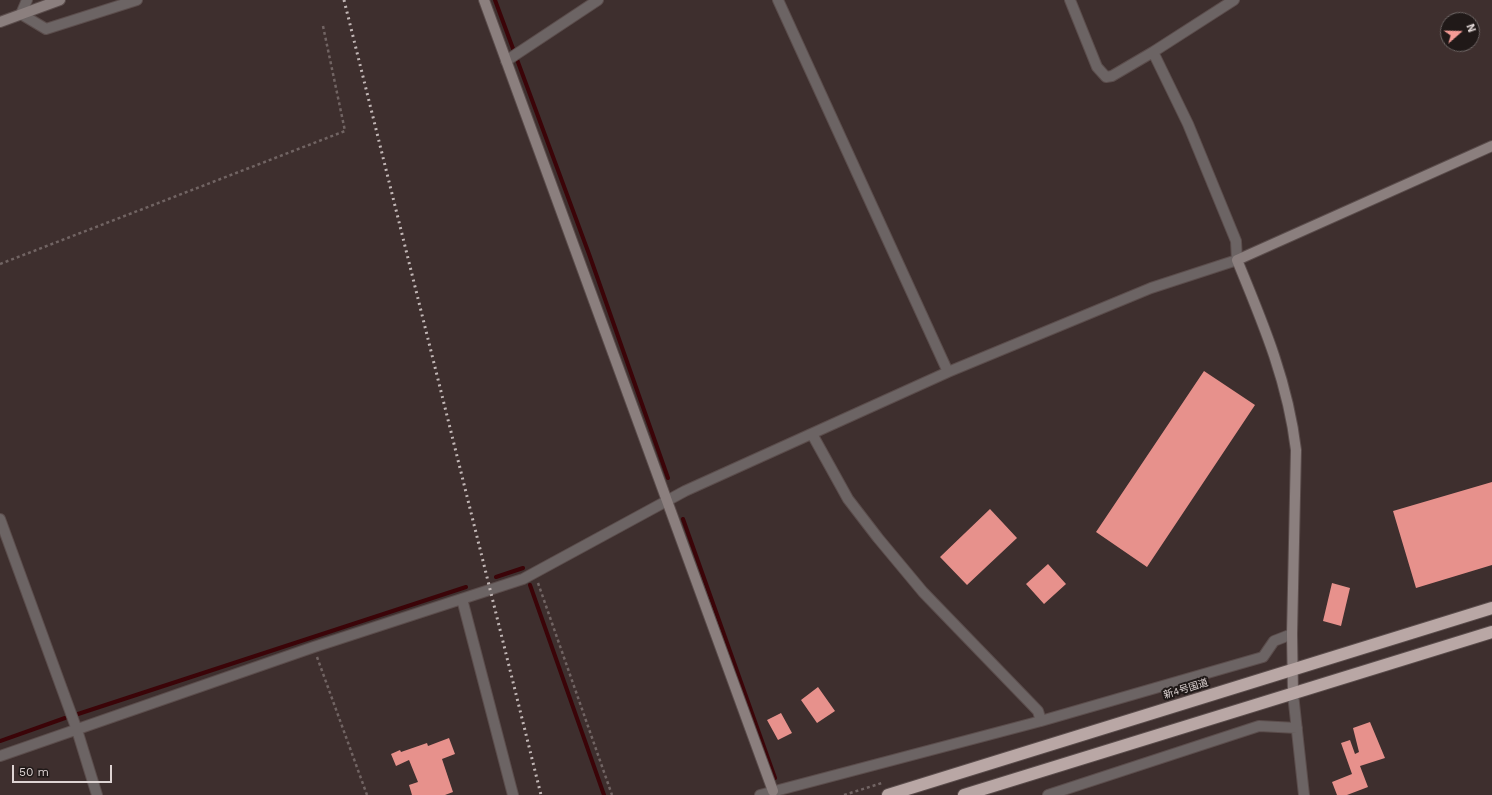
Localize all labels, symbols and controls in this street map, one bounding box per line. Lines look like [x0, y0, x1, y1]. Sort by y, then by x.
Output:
north arrow [1440, 12, 1480, 52]
text: N [1463, 22, 1478, 34]
street label: 新4号国道 [1162, 677, 1210, 701]
scale bar [14, 757, 114, 783]
text: 50 m [19, 765, 49, 779]

